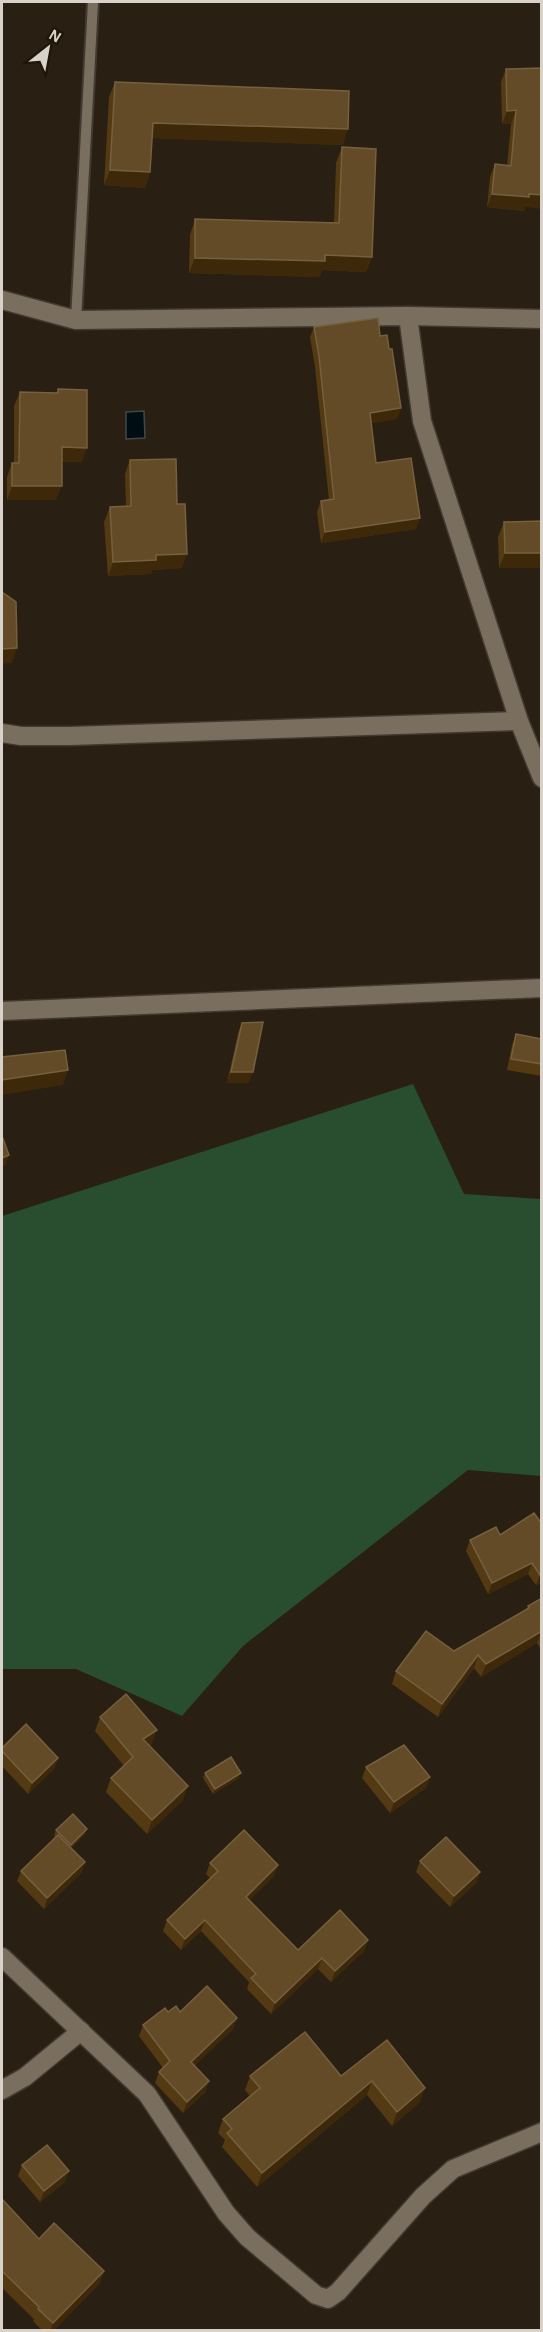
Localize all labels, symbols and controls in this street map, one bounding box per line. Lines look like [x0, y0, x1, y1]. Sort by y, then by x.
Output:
north arrow [18, 18, 78, 78]
text: N [46, 26, 64, 46]

